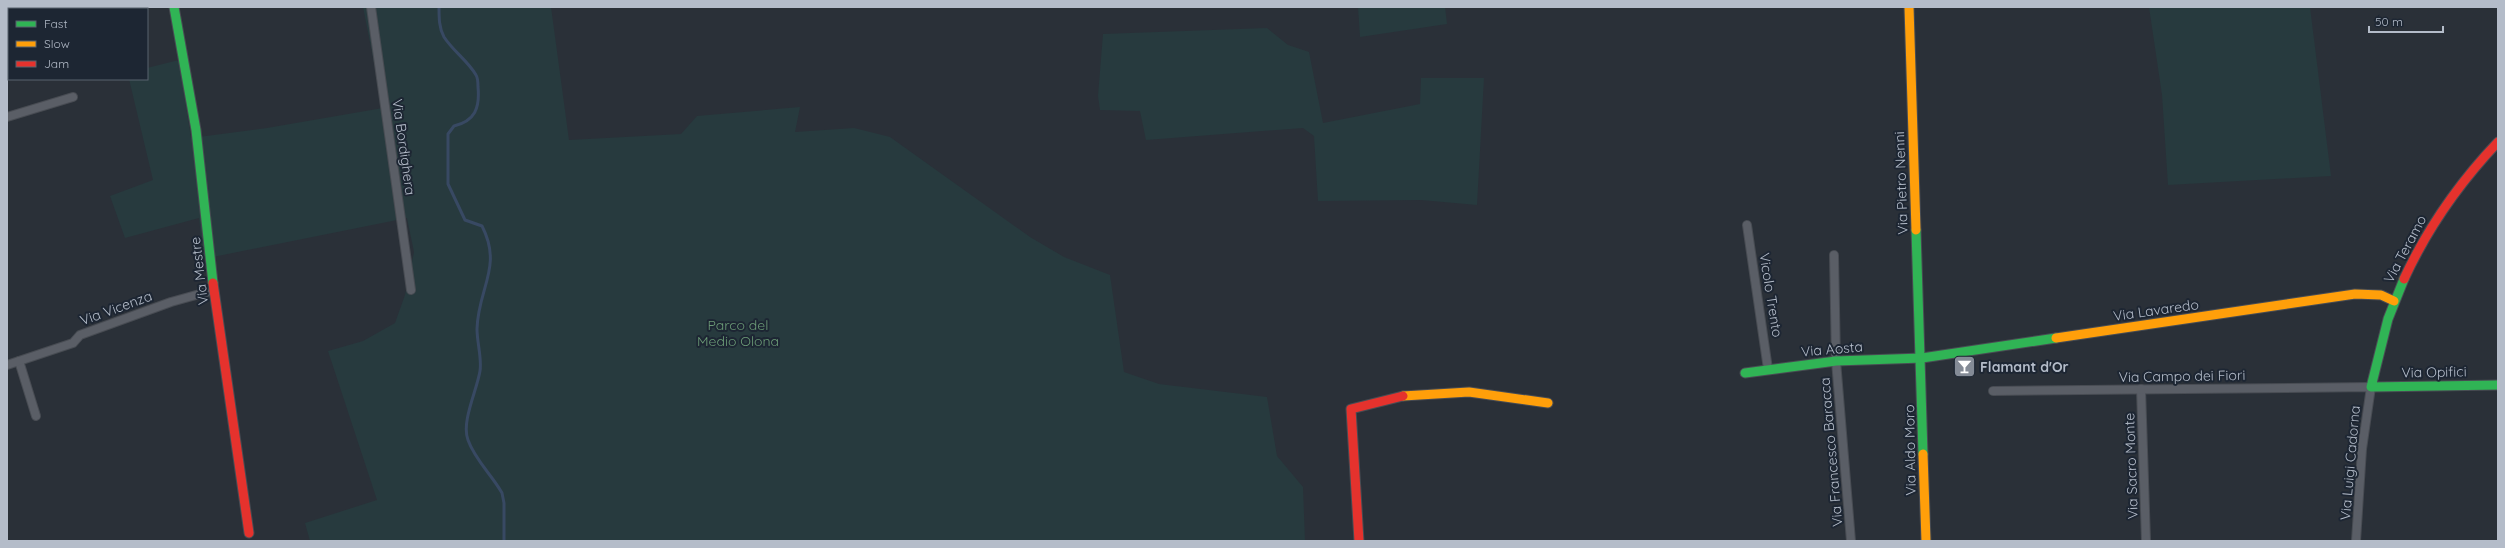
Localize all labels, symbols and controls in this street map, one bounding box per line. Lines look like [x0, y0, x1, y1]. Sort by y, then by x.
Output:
legend [8, 8, 148, 80]
scale bar [2369, 8, 2443, 34]
text: 50 m [2375, 14, 2403, 29]
text: Fast [44, 16, 68, 31]
text: Slow [44, 36, 70, 51]
text: Jam [44, 56, 69, 71]
street label: Via Bordighera [388, 98, 420, 196]
street label: Via Pietro Nenni [1890, 131, 1912, 235]
street label: Via Teramo [2380, 212, 2430, 286]
street label: Via Mestre [186, 236, 212, 306]
street label: Vicolo Trento [1755, 252, 1787, 338]
street label: Via Vicenza [78, 287, 154, 329]
street label: Via Lavaredo [2112, 295, 2200, 325]
park label: Parco del Medio Olona [697, 316, 779, 350]
street label: Via Aosta [1800, 337, 1864, 361]
bar icon: Flamant d'Or [1951, 354, 1977, 380]
place label: Flamant d'Or [1980, 358, 2069, 376]
street label: Via Opifici [2401, 362, 2467, 382]
street label: Via Campo dei Fiori [2118, 366, 2246, 386]
street label: Via Francesco Baracca [1816, 377, 1846, 527]
street label: Via Aldo Moro [1900, 404, 1920, 496]
street label: Via Luigi Cadorna [2336, 405, 2364, 521]
street label: Via Sacro Monte [2120, 412, 2142, 519]

